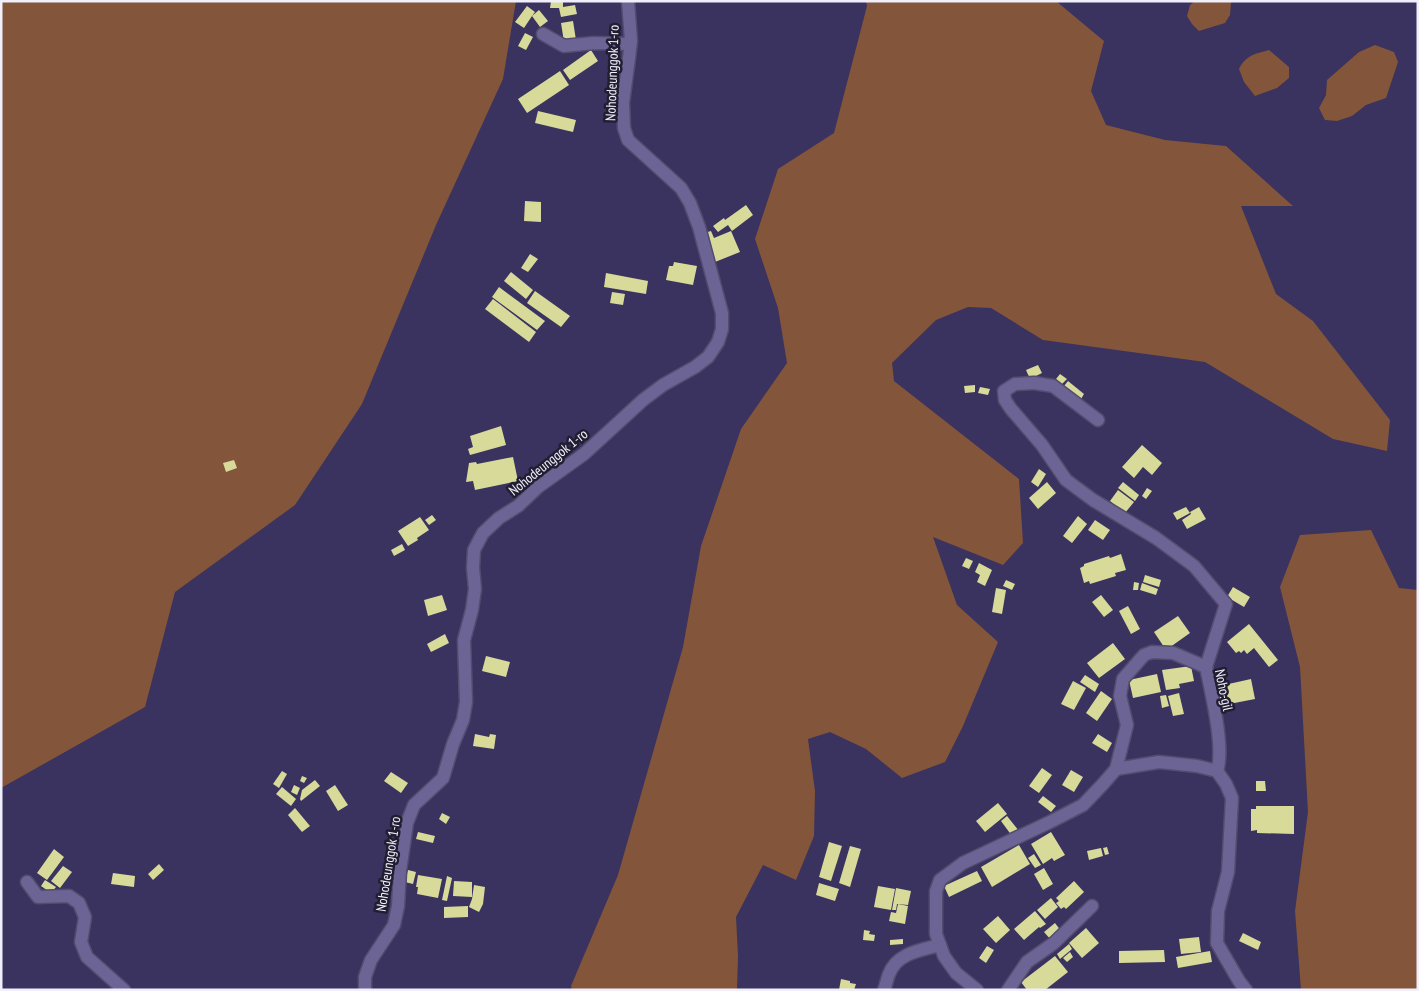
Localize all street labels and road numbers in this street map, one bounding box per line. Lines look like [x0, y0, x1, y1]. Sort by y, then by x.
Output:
street label: Nohodeunggok 1-ro [601, 25, 623, 121]
street label: Nohodeunggok 1-ro [505, 425, 591, 499]
street label: Noho-gil [1211, 667, 1237, 713]
street label: Nohodeunggok 1-ro [372, 815, 404, 913]

